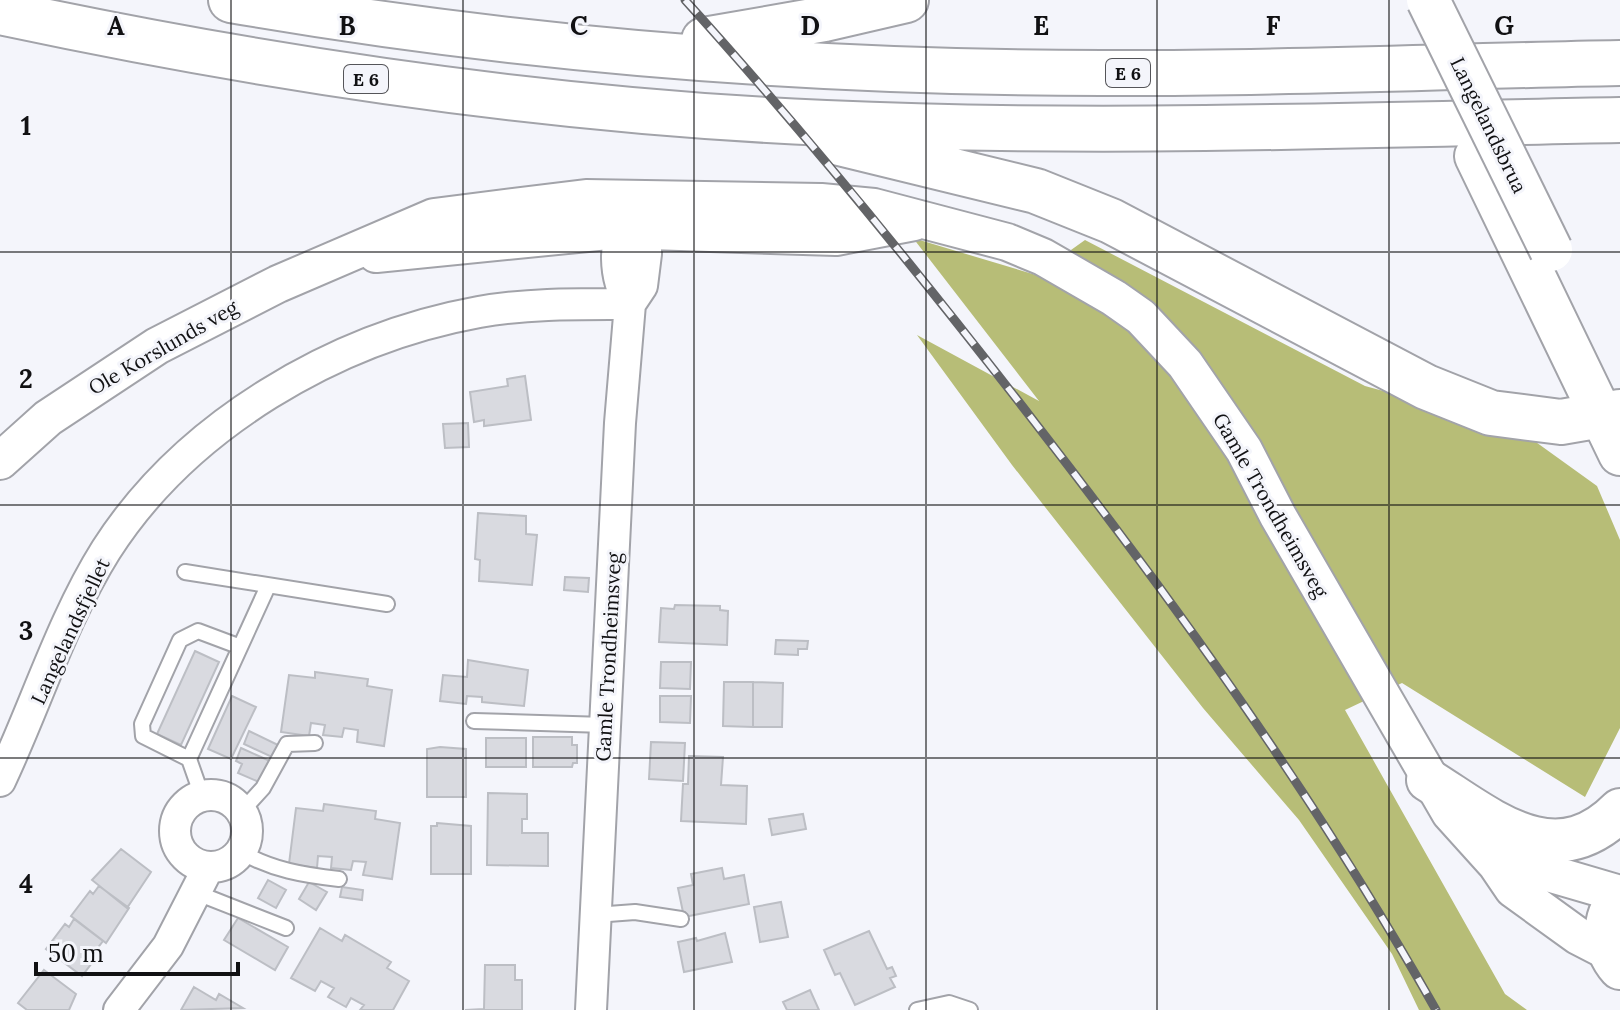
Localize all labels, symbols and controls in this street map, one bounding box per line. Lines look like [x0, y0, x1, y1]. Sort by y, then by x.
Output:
text: A [107, 9, 125, 42]
text: B [338, 9, 356, 42]
text: C [570, 9, 588, 42]
text: D [800, 9, 820, 42]
text: E [1033, 9, 1049, 42]
text: F [1266, 9, 1281, 42]
text: G [1494, 9, 1514, 42]
street label: Langelandsbrua [1445, 53, 1533, 197]
road number: E 6 [1106, 59, 1150, 87]
road number: E 6 [344, 65, 388, 93]
text: 1 [21, 109, 31, 142]
street label: Ole Korslunds veg [84, 294, 243, 400]
text: 2 [19, 362, 33, 395]
street label: Gamle Trondheimsveg [1208, 408, 1335, 603]
street label: Gamle Trondheimsveg [590, 551, 626, 762]
street label: Langelandsfjellet [25, 554, 115, 708]
text: 3 [19, 614, 33, 647]
text: 4 [19, 867, 33, 900]
scale bar [36, 926, 238, 976]
text: 50 m [48, 938, 104, 969]

